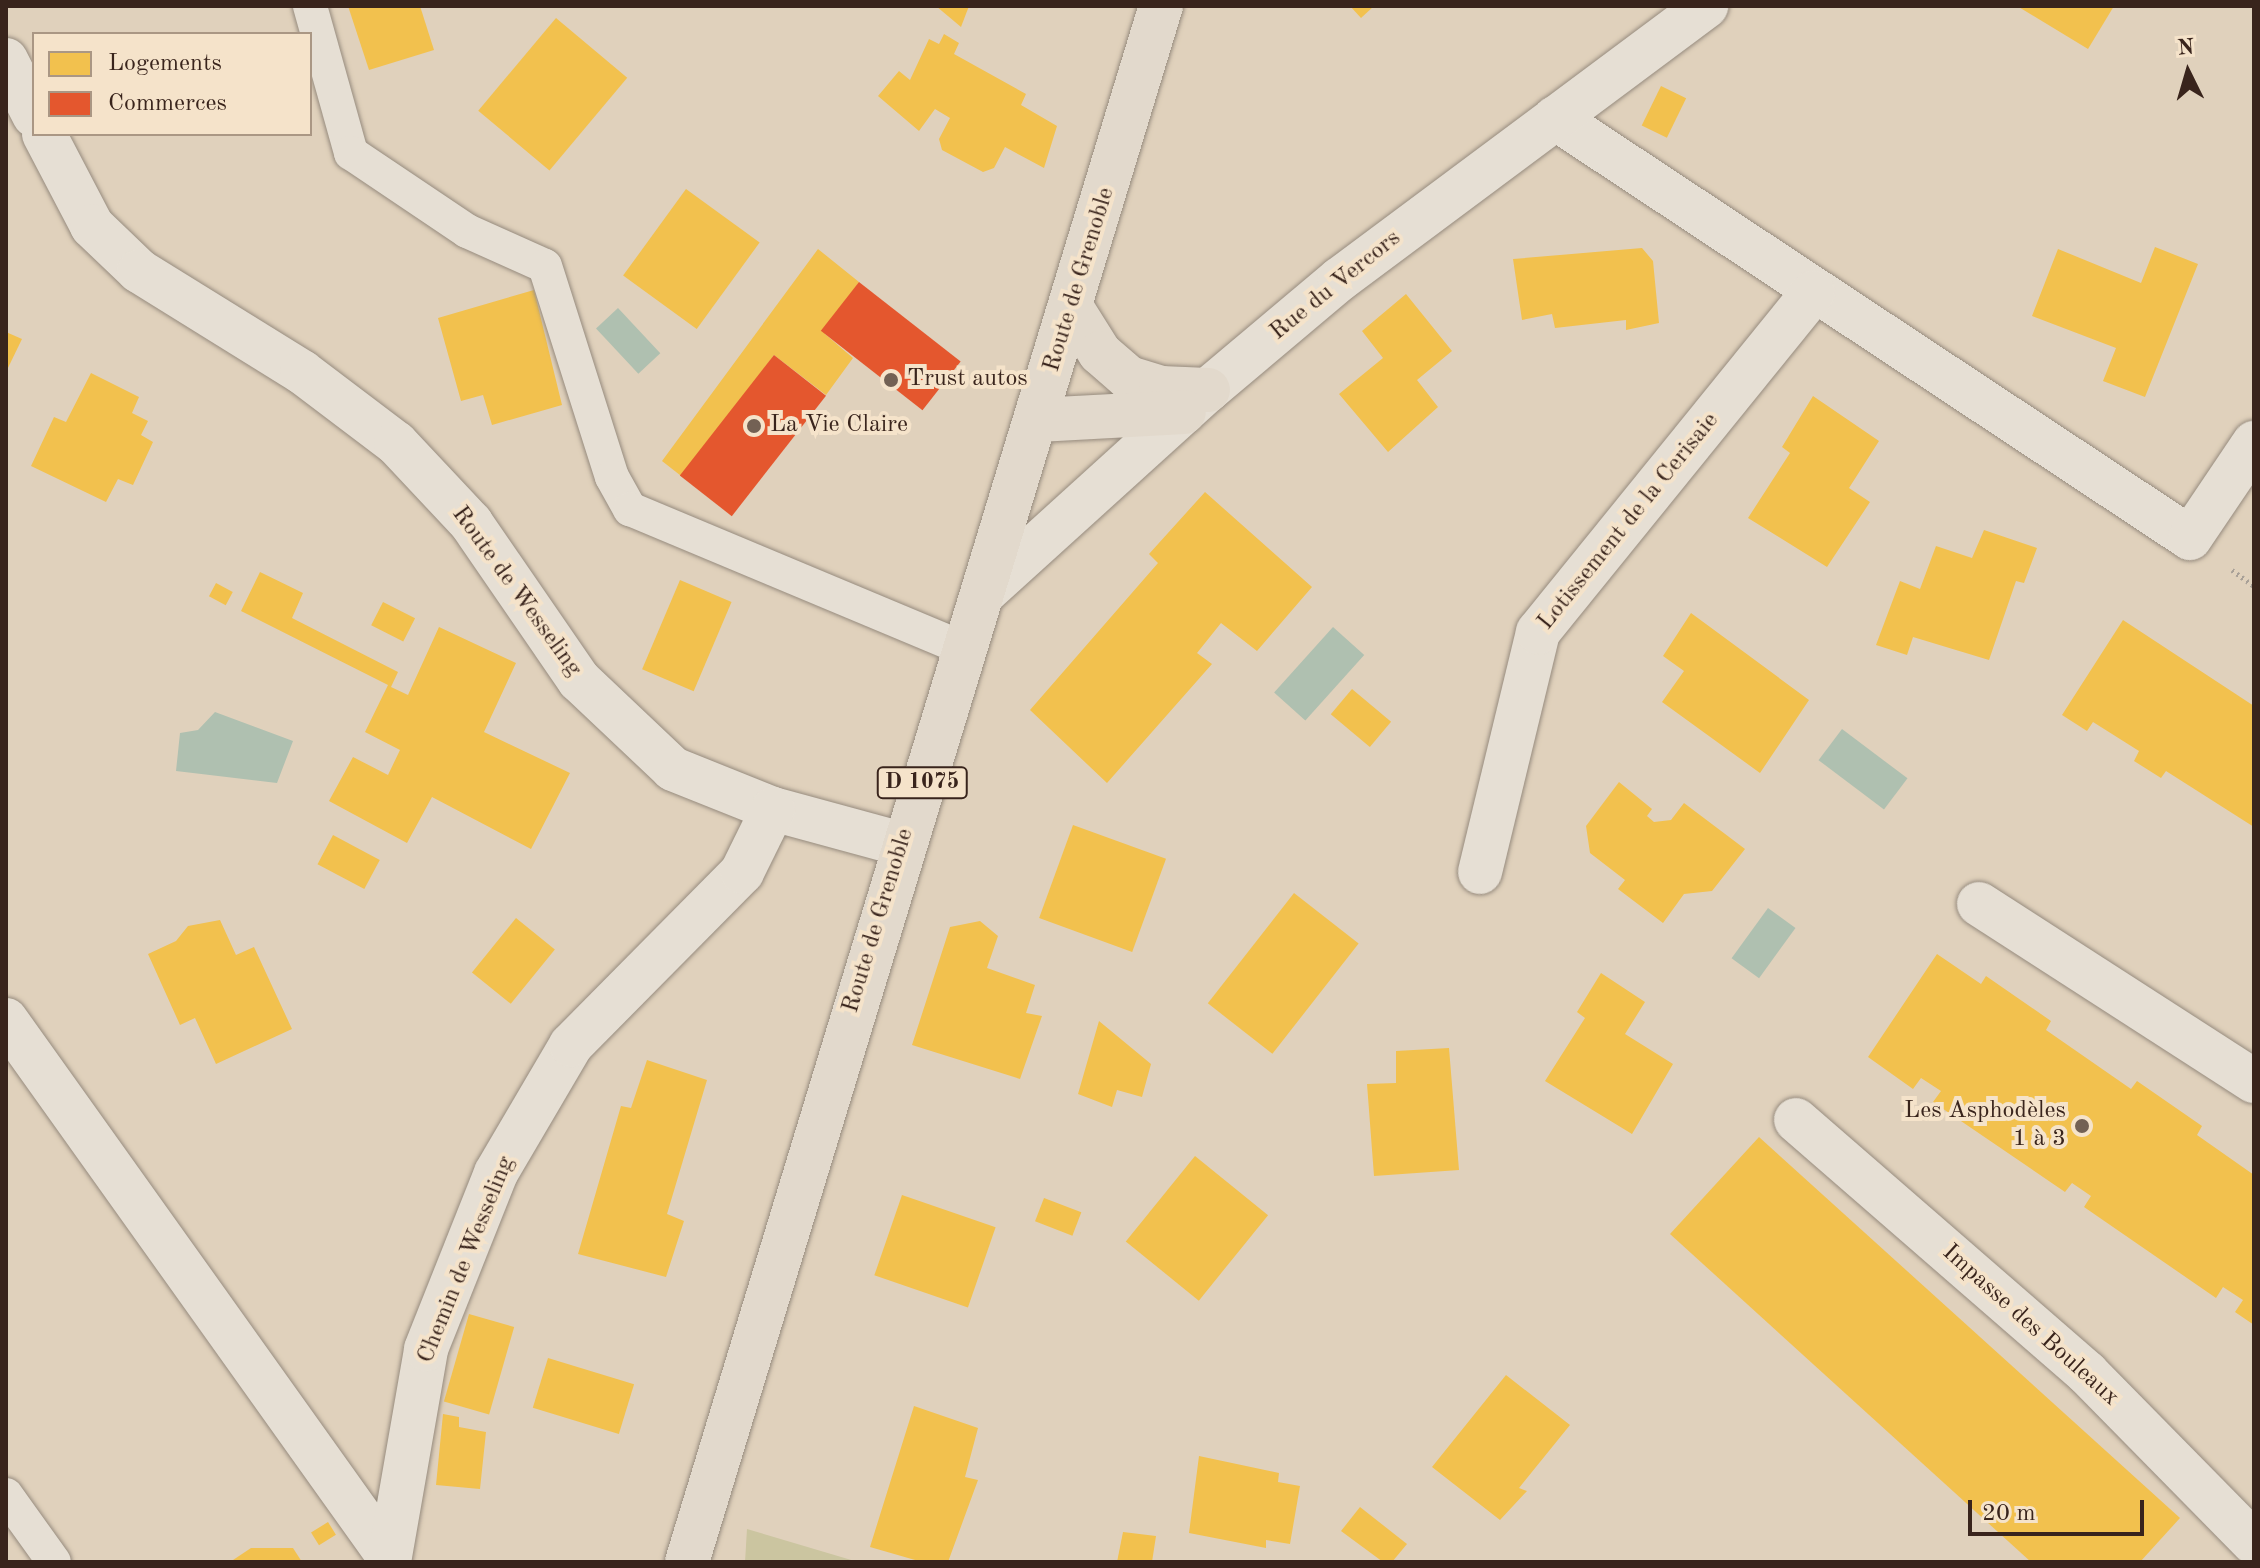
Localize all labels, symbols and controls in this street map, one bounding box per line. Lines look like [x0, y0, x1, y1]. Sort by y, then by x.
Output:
legend [32, 32, 312, 136]
north arrow [2148, 32, 2228, 112]
text: N [2177, 36, 2195, 60]
text: Logements [108, 52, 222, 76]
text: Commerces [108, 92, 227, 116]
street label: Route de Grenoble [1038, 184, 1122, 376]
street label: Rue du Vercors [1265, 225, 1407, 347]
place label: Trust autos [907, 366, 1028, 394]
marker: Trust autos [882, 371, 900, 389]
street label: Lotissement de la Cerisaie [1532, 407, 1726, 637]
place label: La Vie Claire [770, 412, 908, 440]
marker: La Vie Claire [745, 417, 763, 435]
street label: Route de Wesseling [445, 501, 587, 683]
road number: D 1075 [876, 765, 968, 801]
street label: Route de Grenoble [837, 825, 921, 1017]
place label: Les Asphodèles 1 à 3 [1904, 1098, 2066, 1154]
marker: Les Asphodèles 1 à 3 [2073, 1117, 2091, 1135]
street label: Chemin de Wesseling [412, 1152, 522, 1368]
street label: Impasse des Bouleaux [1936, 1239, 2124, 1413]
scale bar [1972, 1484, 2148, 1534]
text: 20 m [1982, 1502, 2036, 1526]

